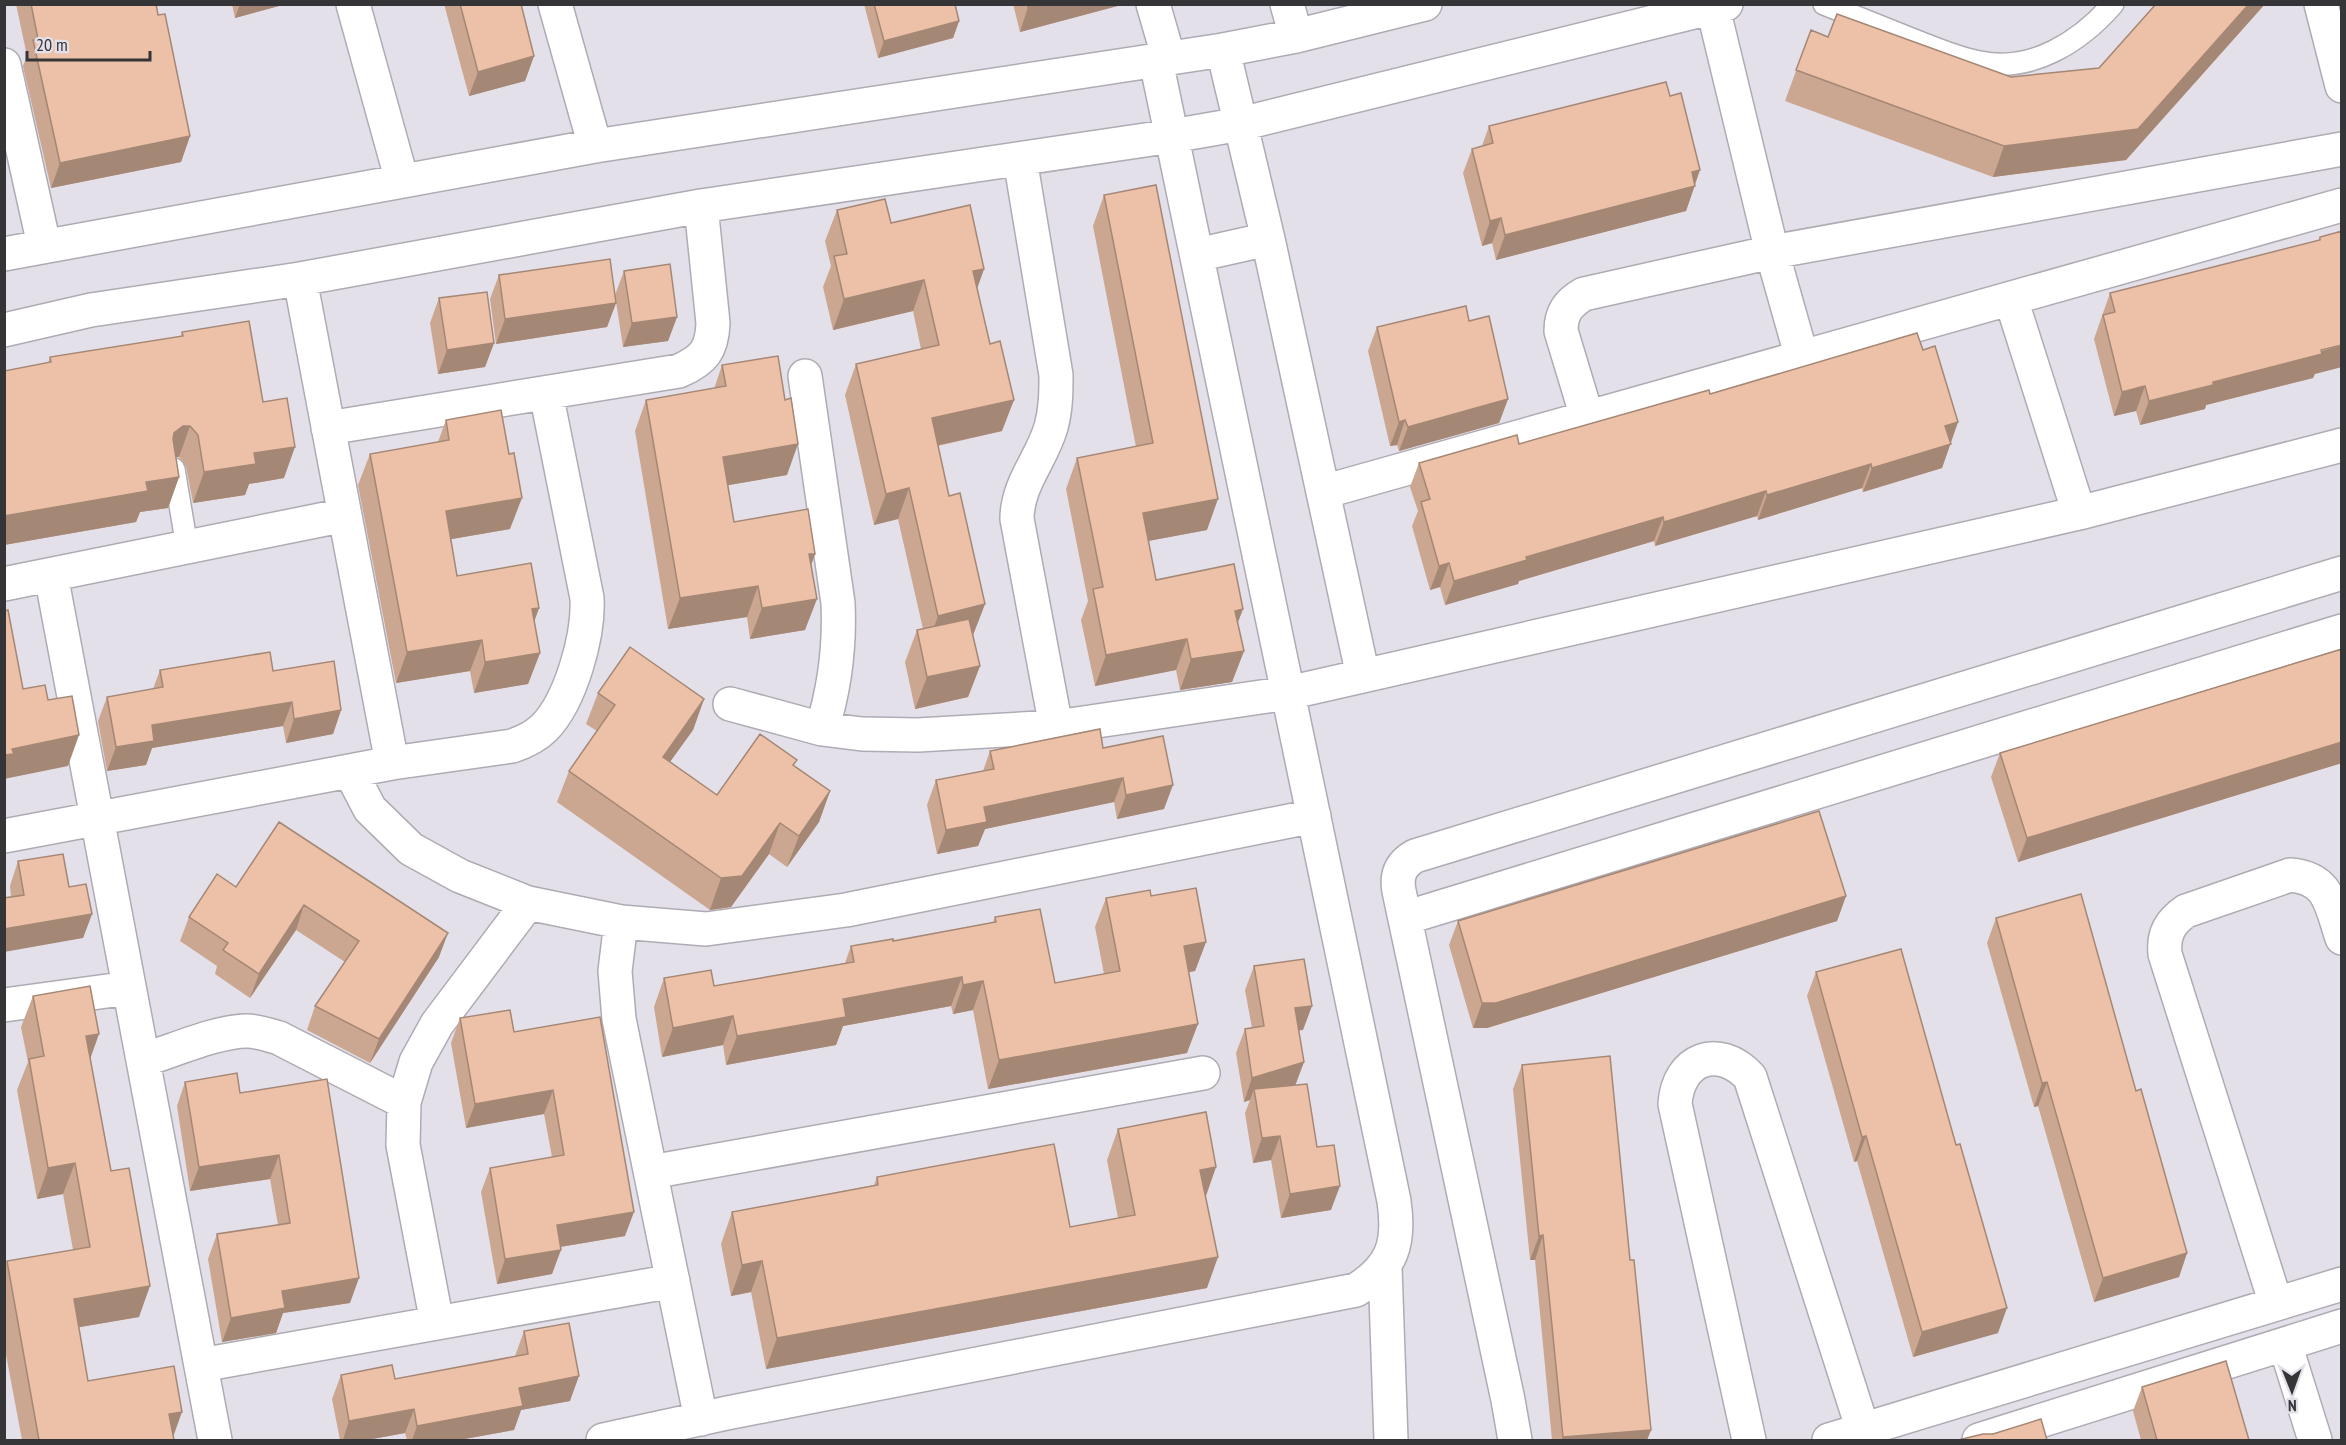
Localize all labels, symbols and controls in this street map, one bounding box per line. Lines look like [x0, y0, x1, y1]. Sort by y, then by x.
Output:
scale bar [27, 24, 150, 62]
text: 20 m [36, 33, 68, 56]
north arrow [2262, 1361, 2322, 1421]
text: N [2288, 1396, 2297, 1416]

